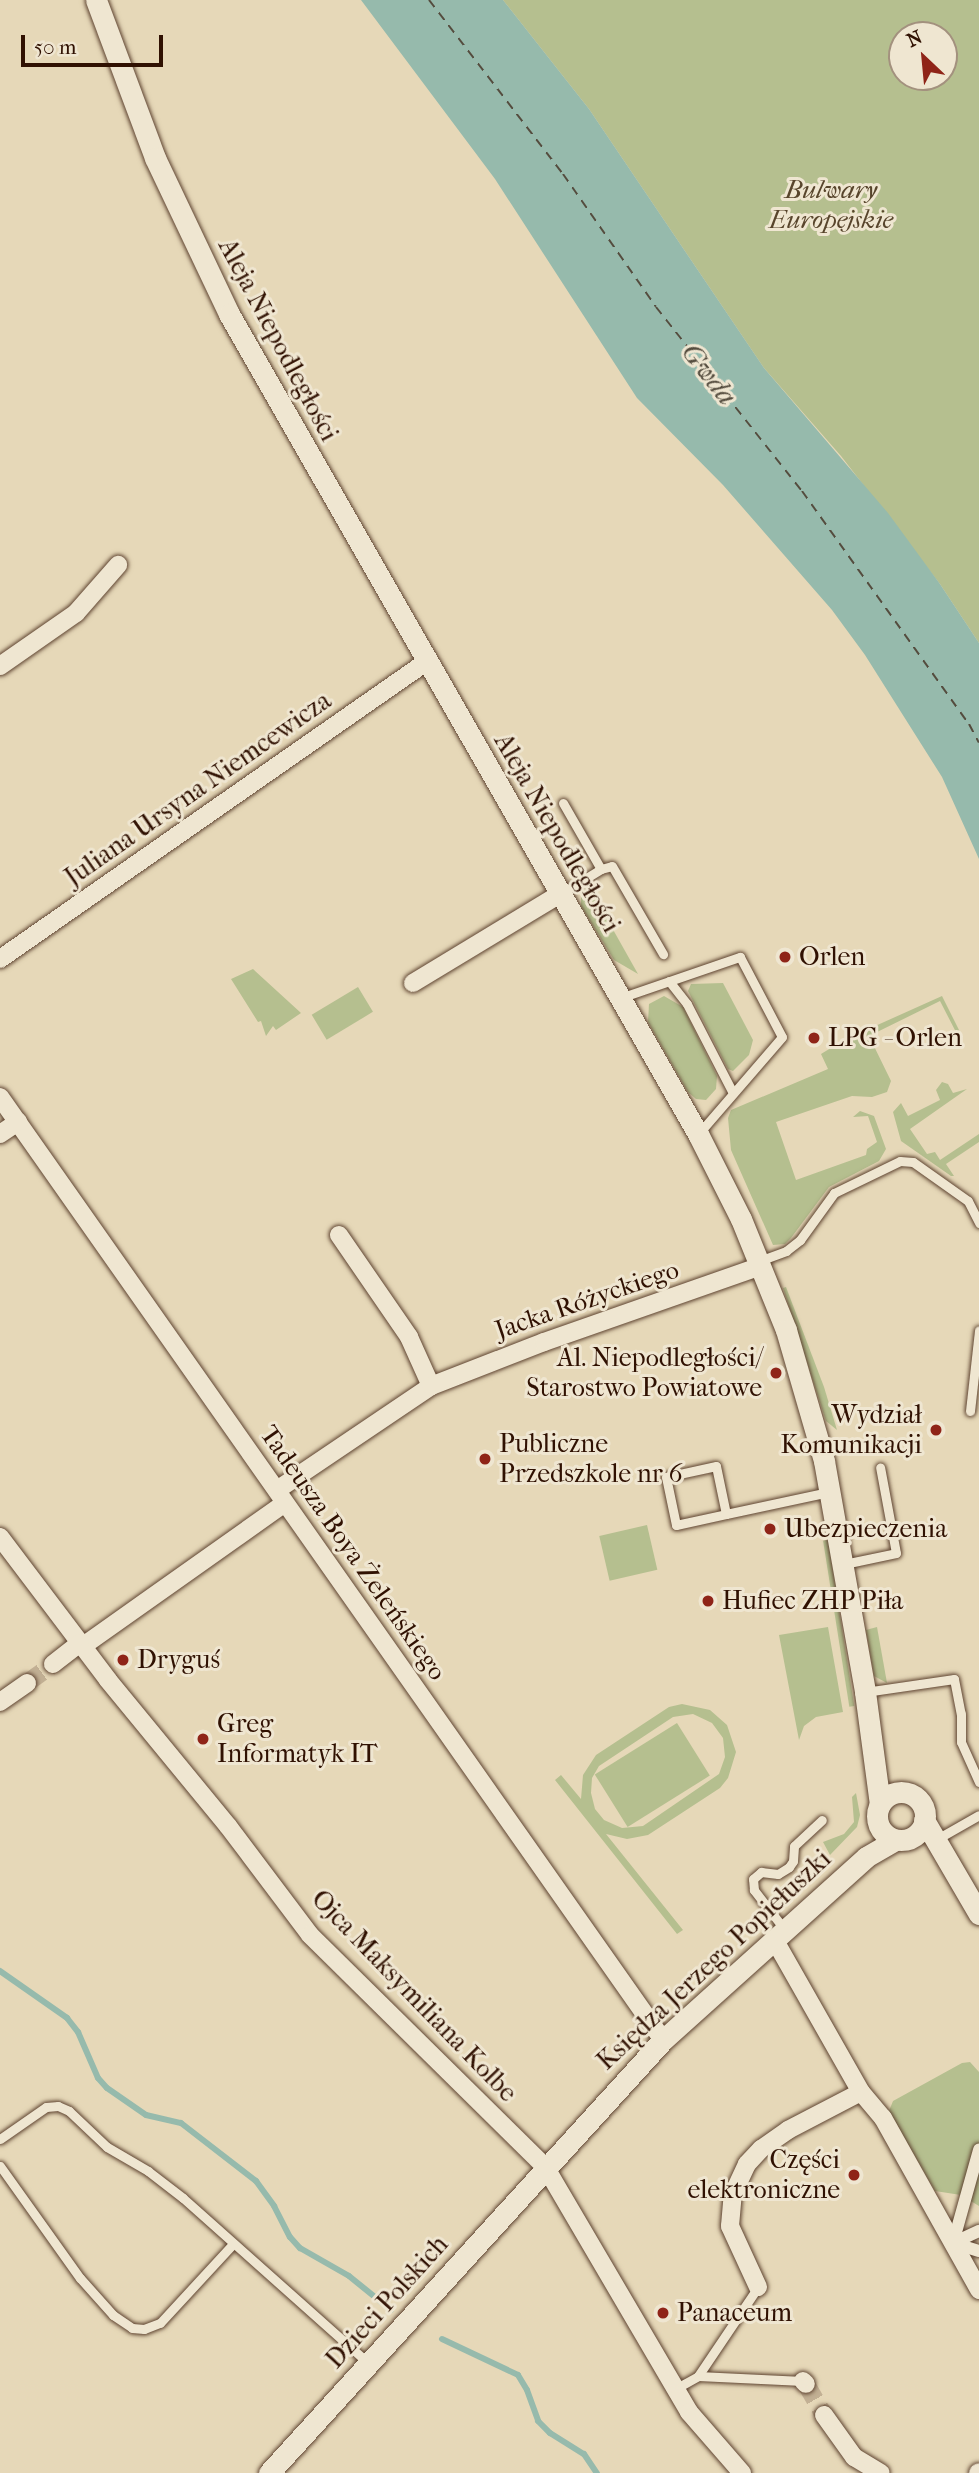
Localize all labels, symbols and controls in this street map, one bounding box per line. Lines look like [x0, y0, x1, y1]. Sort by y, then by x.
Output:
scale bar [24, 21, 166, 65]
north arrow [888, 21, 958, 91]
text: N [903, 26, 926, 52]
text: 50 m [34, 35, 77, 59]
park label: Bulwary Europejskie [769, 174, 893, 235]
street label: Aleja Niepodległości [211, 233, 345, 447]
water label: Gwda [674, 336, 744, 412]
street label: Juliana Ursyna Niemcewicza [59, 685, 337, 893]
street label: Aleja Niepodległości [487, 728, 627, 938]
place label: Orlen [799, 941, 865, 973]
marker: Orlen [777, 949, 793, 965]
place label: LPG - Orlen [828, 1022, 962, 1054]
marker: LPG - Orlen [806, 1030, 822, 1046]
street label: Jacka Różyckiego [491, 1254, 683, 1346]
place label: Al. Niepodległości/ Starostwo Powiatowe [526, 1342, 762, 1404]
marker: Al. Niepodległości/ Starostwo Powiatowe [768, 1365, 784, 1381]
place label: Wydział Komunikacji [780, 1399, 922, 1460]
street label: Tadeusza Boya Żeleńskiego [253, 1420, 453, 1686]
marker: Wydział Komunikacji [928, 1422, 944, 1438]
place label: Publiczne Przedszkole nr 6 [499, 1428, 683, 1490]
marker: Publiczne Przedszkole nr 6 [477, 1451, 493, 1467]
place label: Ubezpieczenia [784, 1513, 947, 1545]
marker: Ubezpieczenia [762, 1521, 778, 1537]
place label: Hufiec ZHP Piła [722, 1585, 903, 1617]
marker: Hufiec ZHP Piła [700, 1593, 716, 1609]
place label: Dryguś [137, 1644, 220, 1676]
marker: Dryguś [115, 1652, 131, 1668]
place label: Greg Informatyk IT [217, 1708, 378, 1770]
marker: Greg Informatyk IT [195, 1731, 211, 1747]
street label: Księdza Jerzego Popiełuszki [591, 1843, 837, 2077]
street label: Ojca Maksymiliana Kolbe [305, 1884, 523, 2108]
place label: Części elektroniczne [688, 2144, 840, 2206]
marker: Części elektroniczne [846, 2167, 862, 2183]
street label: Dzieci Polskich [319, 2229, 455, 2375]
place label: Panaceum [677, 2297, 792, 2329]
marker: Panaceum [655, 2305, 671, 2321]

